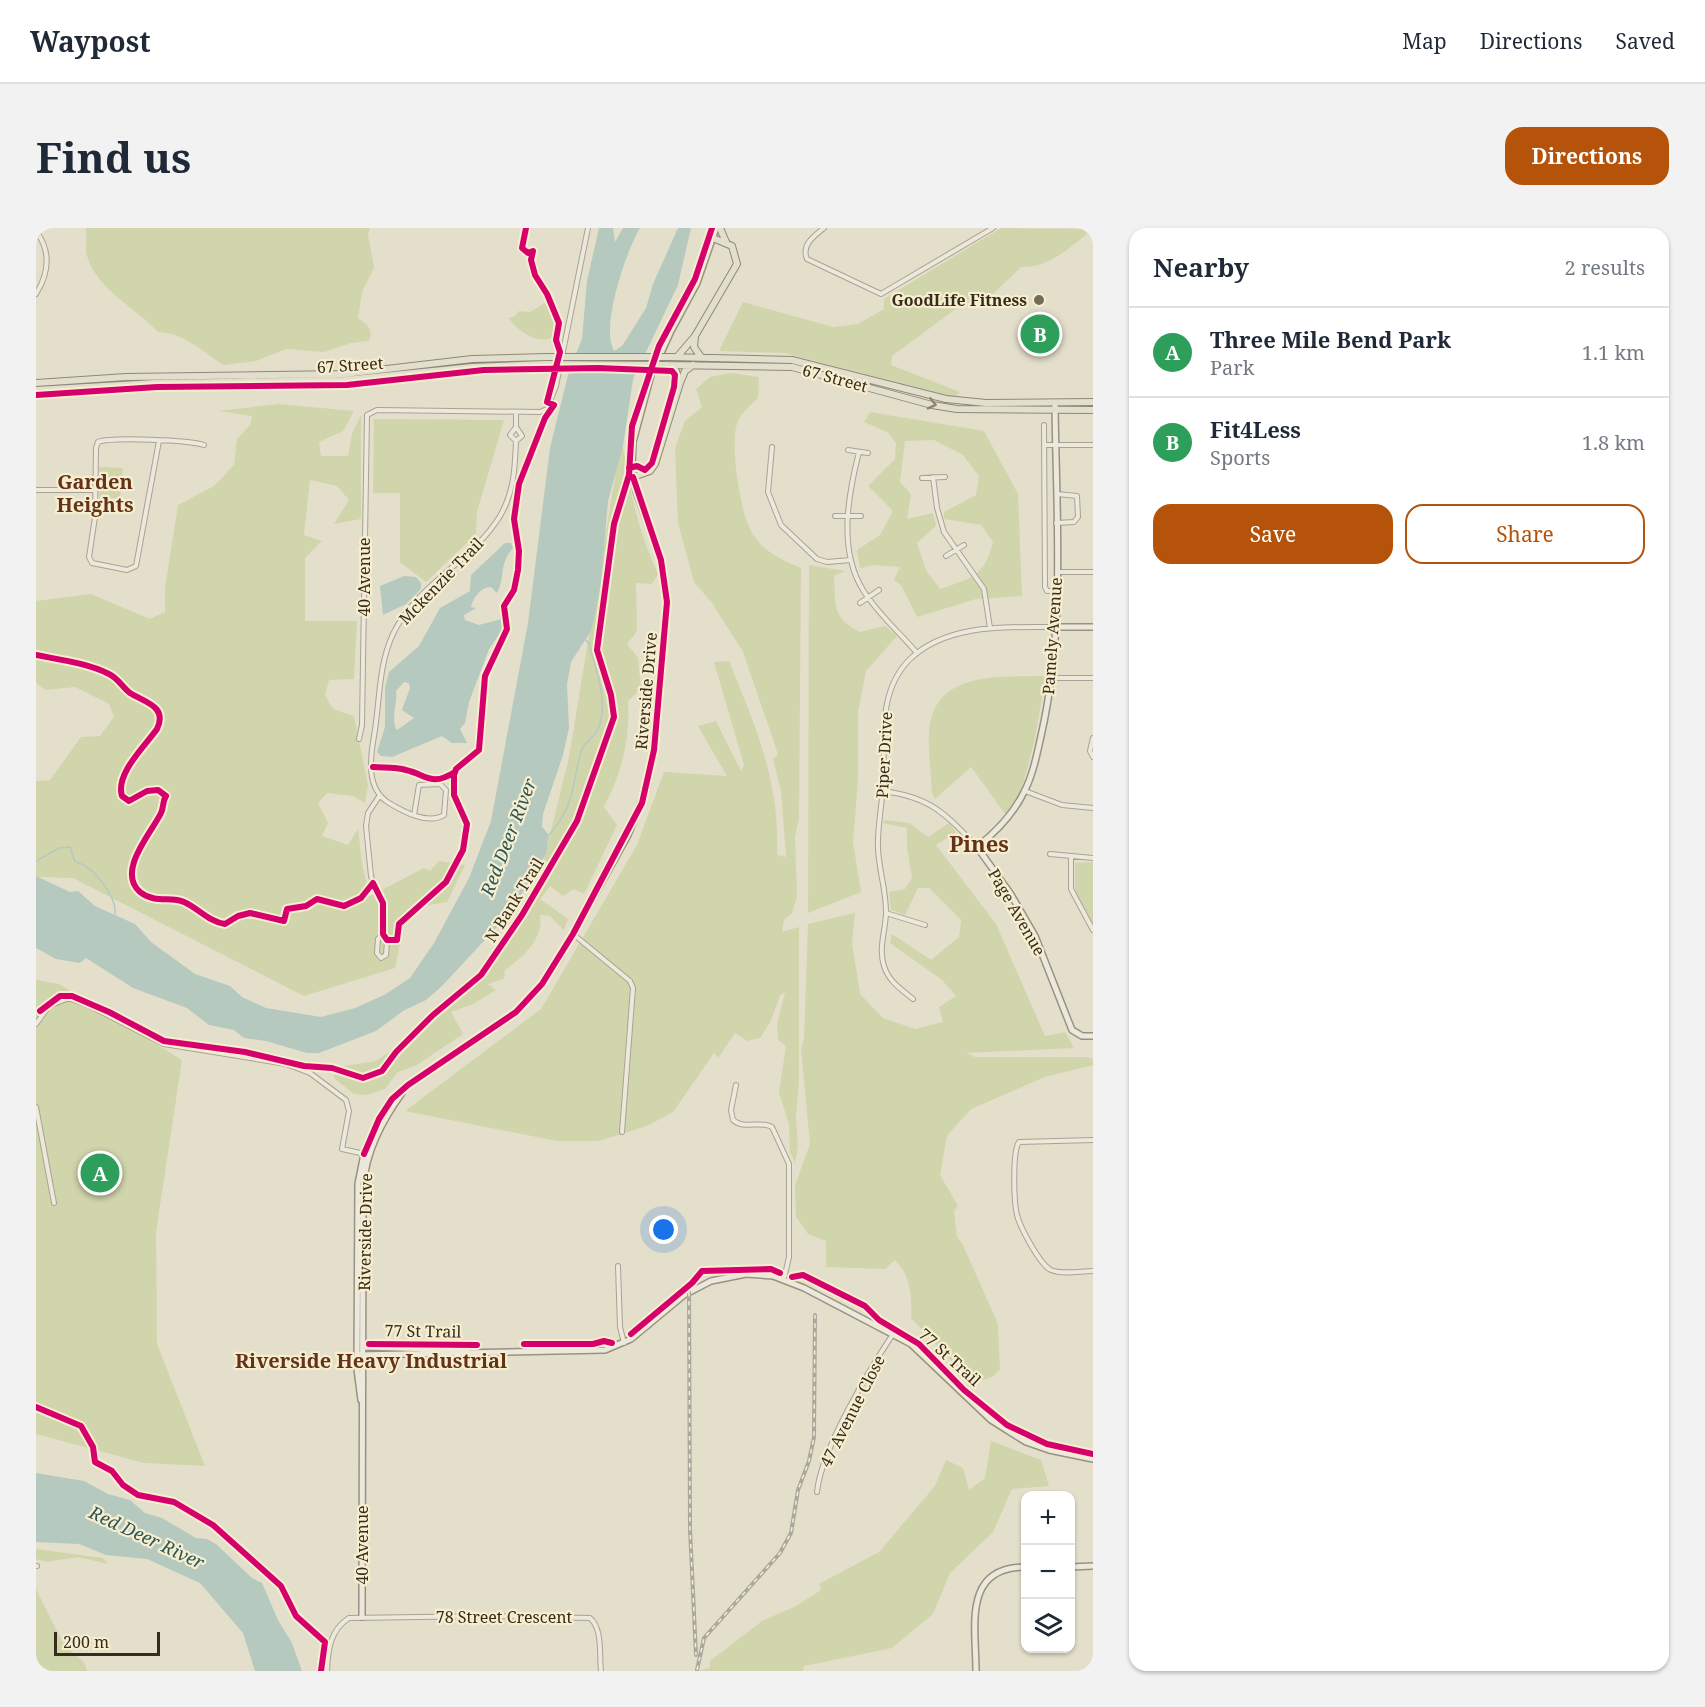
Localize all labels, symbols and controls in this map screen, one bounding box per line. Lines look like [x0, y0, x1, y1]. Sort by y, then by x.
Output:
text: Waypost [30, 22, 151, 60]
text: Map [1402, 27, 1447, 55]
text: Directions [1480, 27, 1582, 55]
text: Saved [1615, 27, 1675, 55]
button: Directions [1505, 127, 1669, 185]
text: Find us [36, 128, 191, 185]
text: Nearby [1153, 249, 1249, 285]
text: 2 results [1565, 254, 1645, 281]
place label: GoodLife Fitness [891, 289, 1027, 311]
marker: GoodLife Fitness [1032, 293, 1046, 307]
pin: B [1020, 312, 1060, 356]
text: Three Mile Bend Park [1210, 324, 1451, 354]
text: A [1165, 339, 1180, 366]
text: 1.1 km [1582, 339, 1645, 366]
street label: 67 Street [316, 352, 384, 378]
text: Park [1210, 354, 1254, 381]
street label: 67 Street [800, 359, 870, 397]
one-way arrow [927, 397, 937, 410]
text: Fit4Less [1210, 414, 1301, 444]
text: B [1166, 429, 1179, 456]
text: 1.8 km [1582, 429, 1645, 456]
text: Sports [1210, 444, 1270, 471]
district label: Garden Heights [56, 468, 134, 518]
button: Save [1153, 504, 1393, 564]
button: Share [1405, 504, 1645, 564]
street label: Mckenzie Trail [394, 533, 488, 629]
street label: 40 Avenue [353, 537, 375, 617]
street label: Pamely Avenue [1037, 577, 1067, 695]
street label: Riverside Drive [630, 631, 662, 751]
street label: Piper Drive [871, 711, 897, 799]
water label: Red Deer River [474, 774, 542, 900]
district label: Pines [949, 828, 1009, 858]
street label: N Bank Trail [479, 854, 549, 946]
street label: Page Avenue [983, 864, 1051, 960]
pin: A [80, 1150, 120, 1196]
street label: Riverside Drive [353, 1173, 377, 1291]
your location [649, 1215, 678, 1244]
street label: 77 St Trail [384, 1319, 462, 1343]
street label: 77 St Trail [914, 1323, 986, 1391]
district label: Riverside Heavy Industrial [235, 1347, 507, 1374]
street label: 47 Avenue Close [814, 1351, 890, 1471]
map controls [1021, 1491, 1075, 1653]
button: + [1021, 1491, 1075, 1545]
water label: Red Deer River [85, 1499, 209, 1574]
street label: 40 Avenue [351, 1505, 373, 1585]
button: − [1021, 1545, 1075, 1599]
button: layers [1021, 1599, 1075, 1653]
street label: 78 Street Crescent [436, 1606, 573, 1628]
scale bar [54, 1629, 160, 1656]
text: 200 m [63, 1631, 109, 1653]

